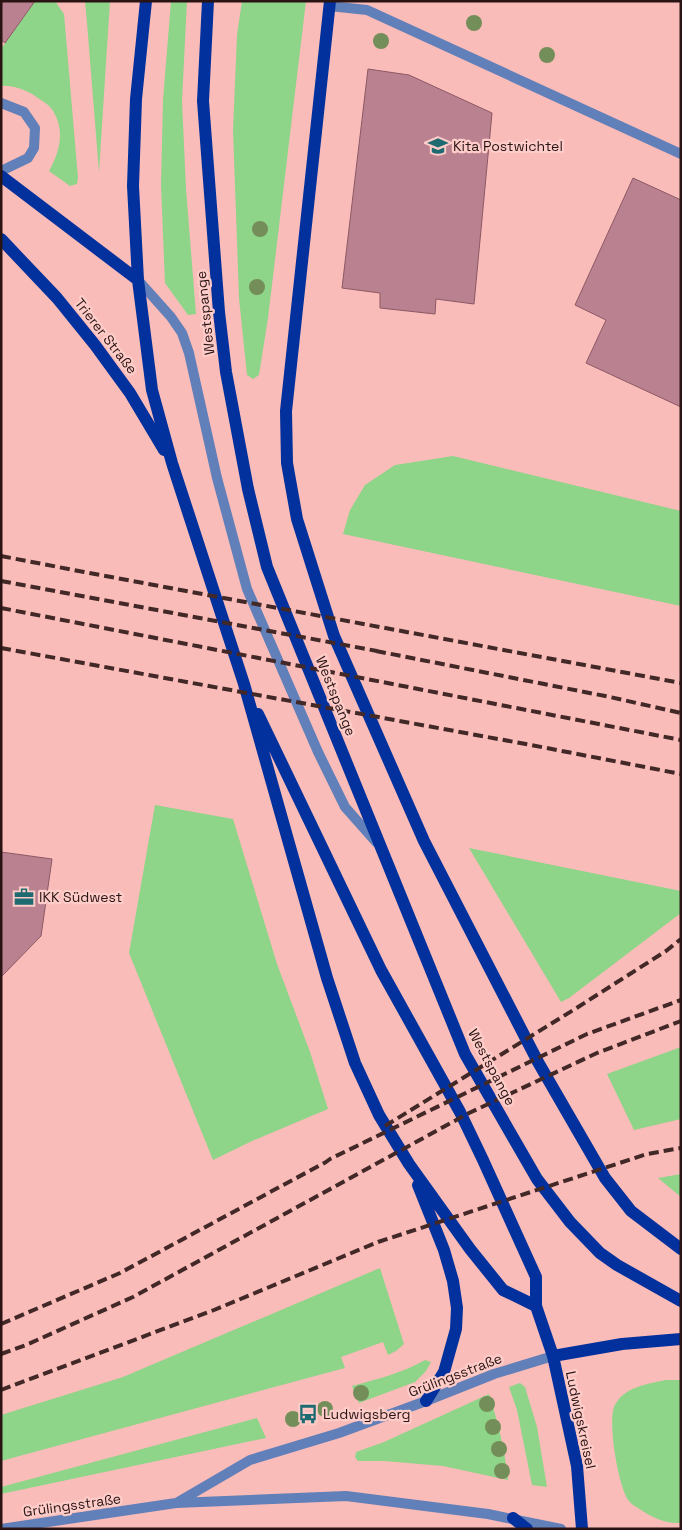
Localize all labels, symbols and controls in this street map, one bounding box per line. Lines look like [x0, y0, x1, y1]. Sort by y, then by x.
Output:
school or university icon: Kita Postwichtel [427, 135, 449, 157]
place label: Kita Postwichtel [453, 137, 563, 155]
street label: Westspange [192, 270, 218, 356]
street label: Trierer Straße [71, 294, 141, 378]
street label: Westspange [312, 654, 360, 738]
office icon: IKK Südwest [13, 886, 35, 908]
place label: IKK Südwest [39, 888, 122, 906]
street label: Westspange [464, 1026, 520, 1108]
street label: Grülingsstraße [406, 1349, 504, 1401]
street label: Ludwigskreisel [562, 1369, 600, 1471]
bus stop icon: Ludwigsberg [297, 1403, 319, 1425]
place label: Ludwigsberg [323, 1405, 411, 1423]
street label: Grülingsstraße [22, 1489, 122, 1521]

